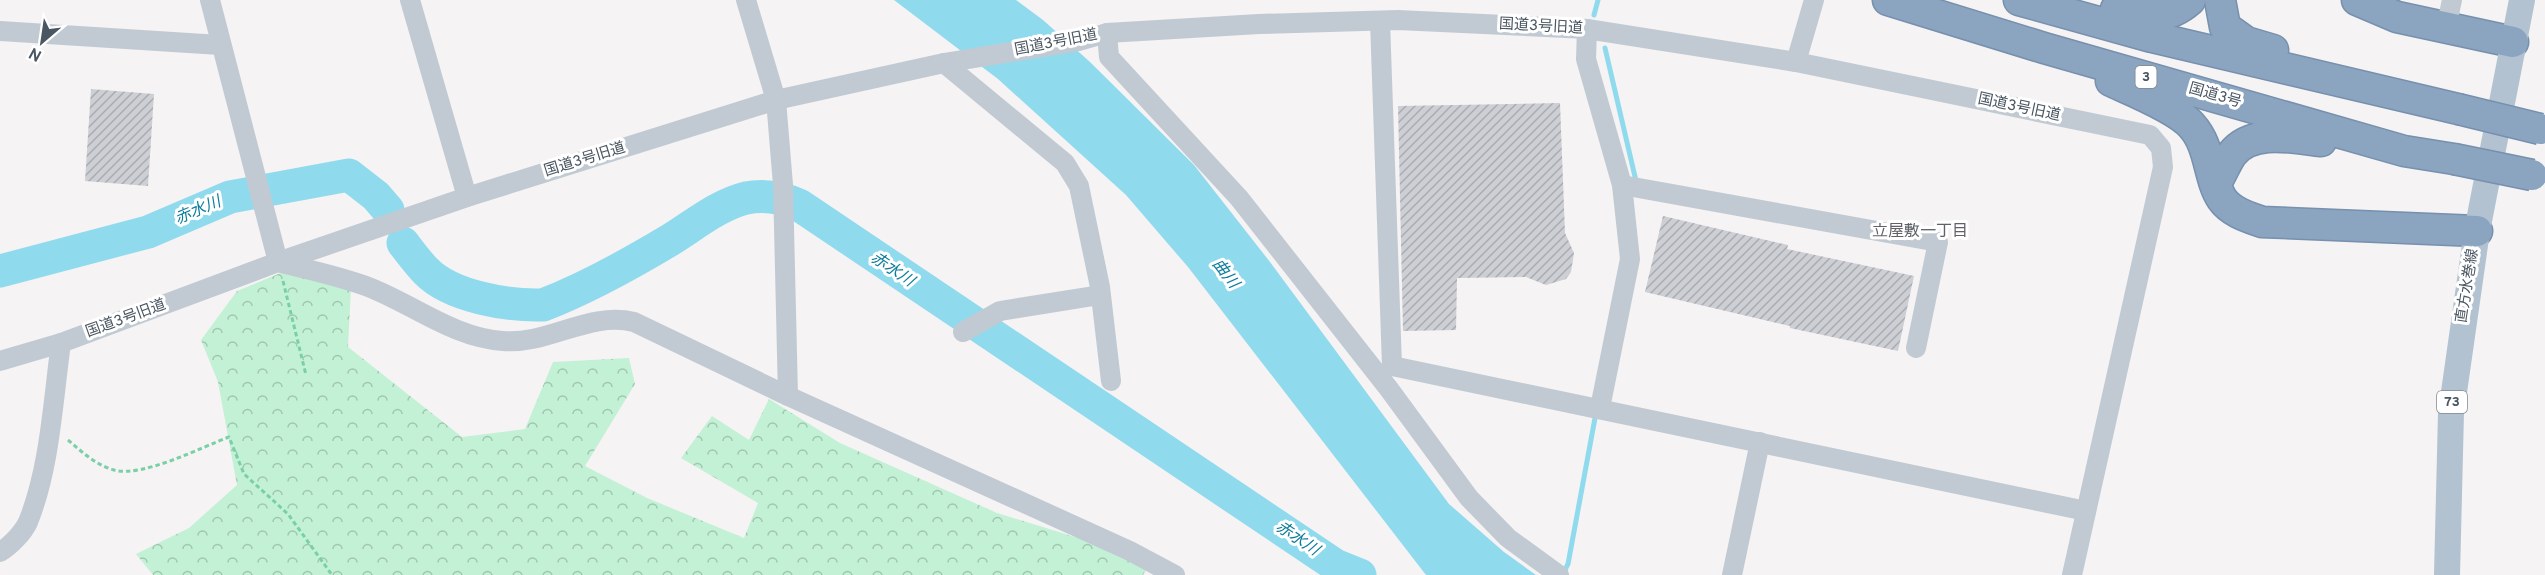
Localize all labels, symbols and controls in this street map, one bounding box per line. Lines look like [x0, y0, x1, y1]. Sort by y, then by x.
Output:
north arrow [12, 12, 72, 72]
street label: 国道3号旧道 [1499, 15, 1583, 39]
street label: 国道3号旧道 [1013, 26, 1099, 60]
text: N [26, 42, 46, 65]
road number: 3 [2136, 66, 2156, 88]
street label: 国道3号 [2186, 79, 2244, 113]
street label: 国道3号旧道 [1976, 90, 2062, 126]
street label: 国道3号旧道 [542, 139, 628, 181]
water label: 赤水川 [172, 192, 226, 230]
district label: 立屋敷一丁目 [1872, 222, 1968, 242]
street label: 直方水巻線 [2452, 247, 2483, 325]
water label: 赤水川 [867, 248, 919, 293]
water label: 曲川 [1207, 255, 1244, 294]
street label: 国道3号旧道 [83, 296, 169, 342]
road number: 73 [2437, 391, 2467, 413]
water label: 赤水川 [1272, 517, 1324, 562]

